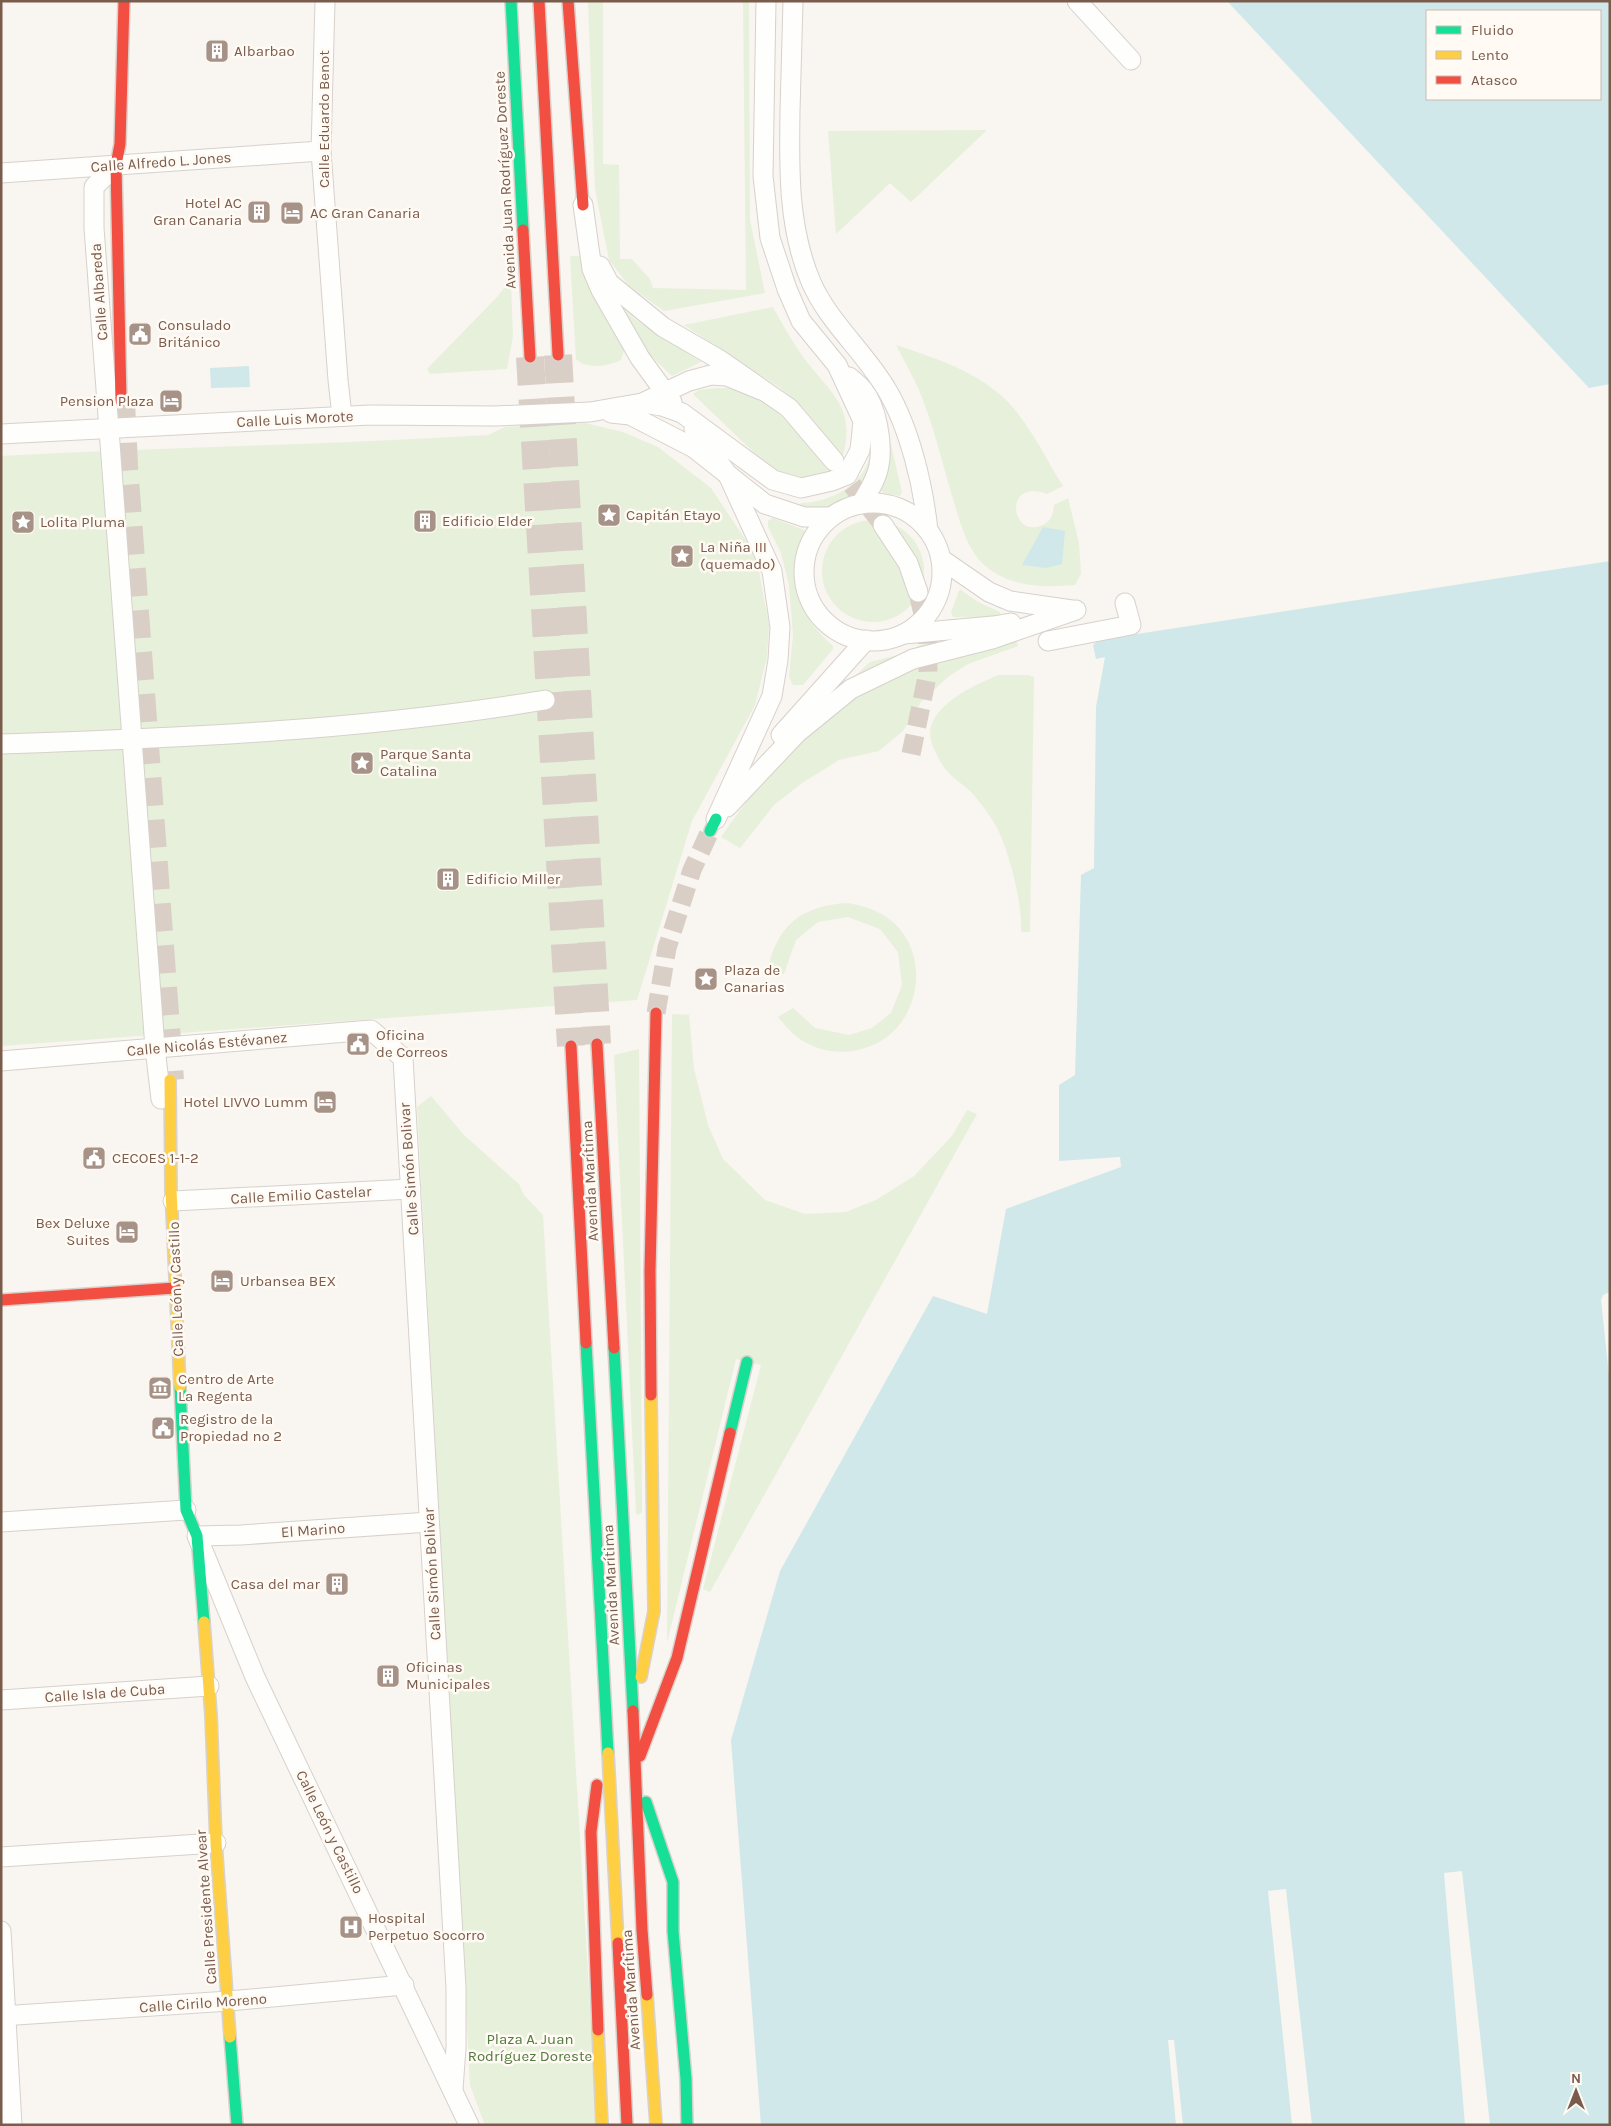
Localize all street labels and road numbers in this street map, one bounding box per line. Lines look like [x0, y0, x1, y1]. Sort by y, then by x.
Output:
street label: Calle Eduardo Benot [315, 50, 333, 188]
street label: Avenida Juan Rodríguez Doreste [490, 71, 520, 289]
street label: Calle Alfredo L. Jones [90, 148, 232, 176]
street label: Calle Albareda [87, 243, 111, 341]
street label: Calle Luis Morote [236, 407, 354, 431]
street label: Calle Nicolás Estévanez [126, 1028, 288, 1060]
street label: Calle Simón Bolivar [395, 1102, 423, 1236]
street label: Avenida Marítima [578, 1120, 602, 1242]
street label: Calle Emilio Castelar [230, 1182, 372, 1208]
street label: Calle León y Castillo [165, 1221, 187, 1357]
street label: Calle Simón Bolivar [420, 1507, 444, 1641]
street label: El Marino [280, 1519, 346, 1541]
street label: Avenida Marítima [599, 1524, 623, 1646]
street label: Calle Isla de Cuba [44, 1680, 166, 1706]
street label: Calle León y Castillo [292, 1767, 368, 1897]
street label: Calle Presidente Alvear [192, 1828, 220, 1985]
street label: Avenida Marítima [618, 1929, 644, 2051]
street label: Calle Cirilo Moreno [139, 1990, 267, 2016]

